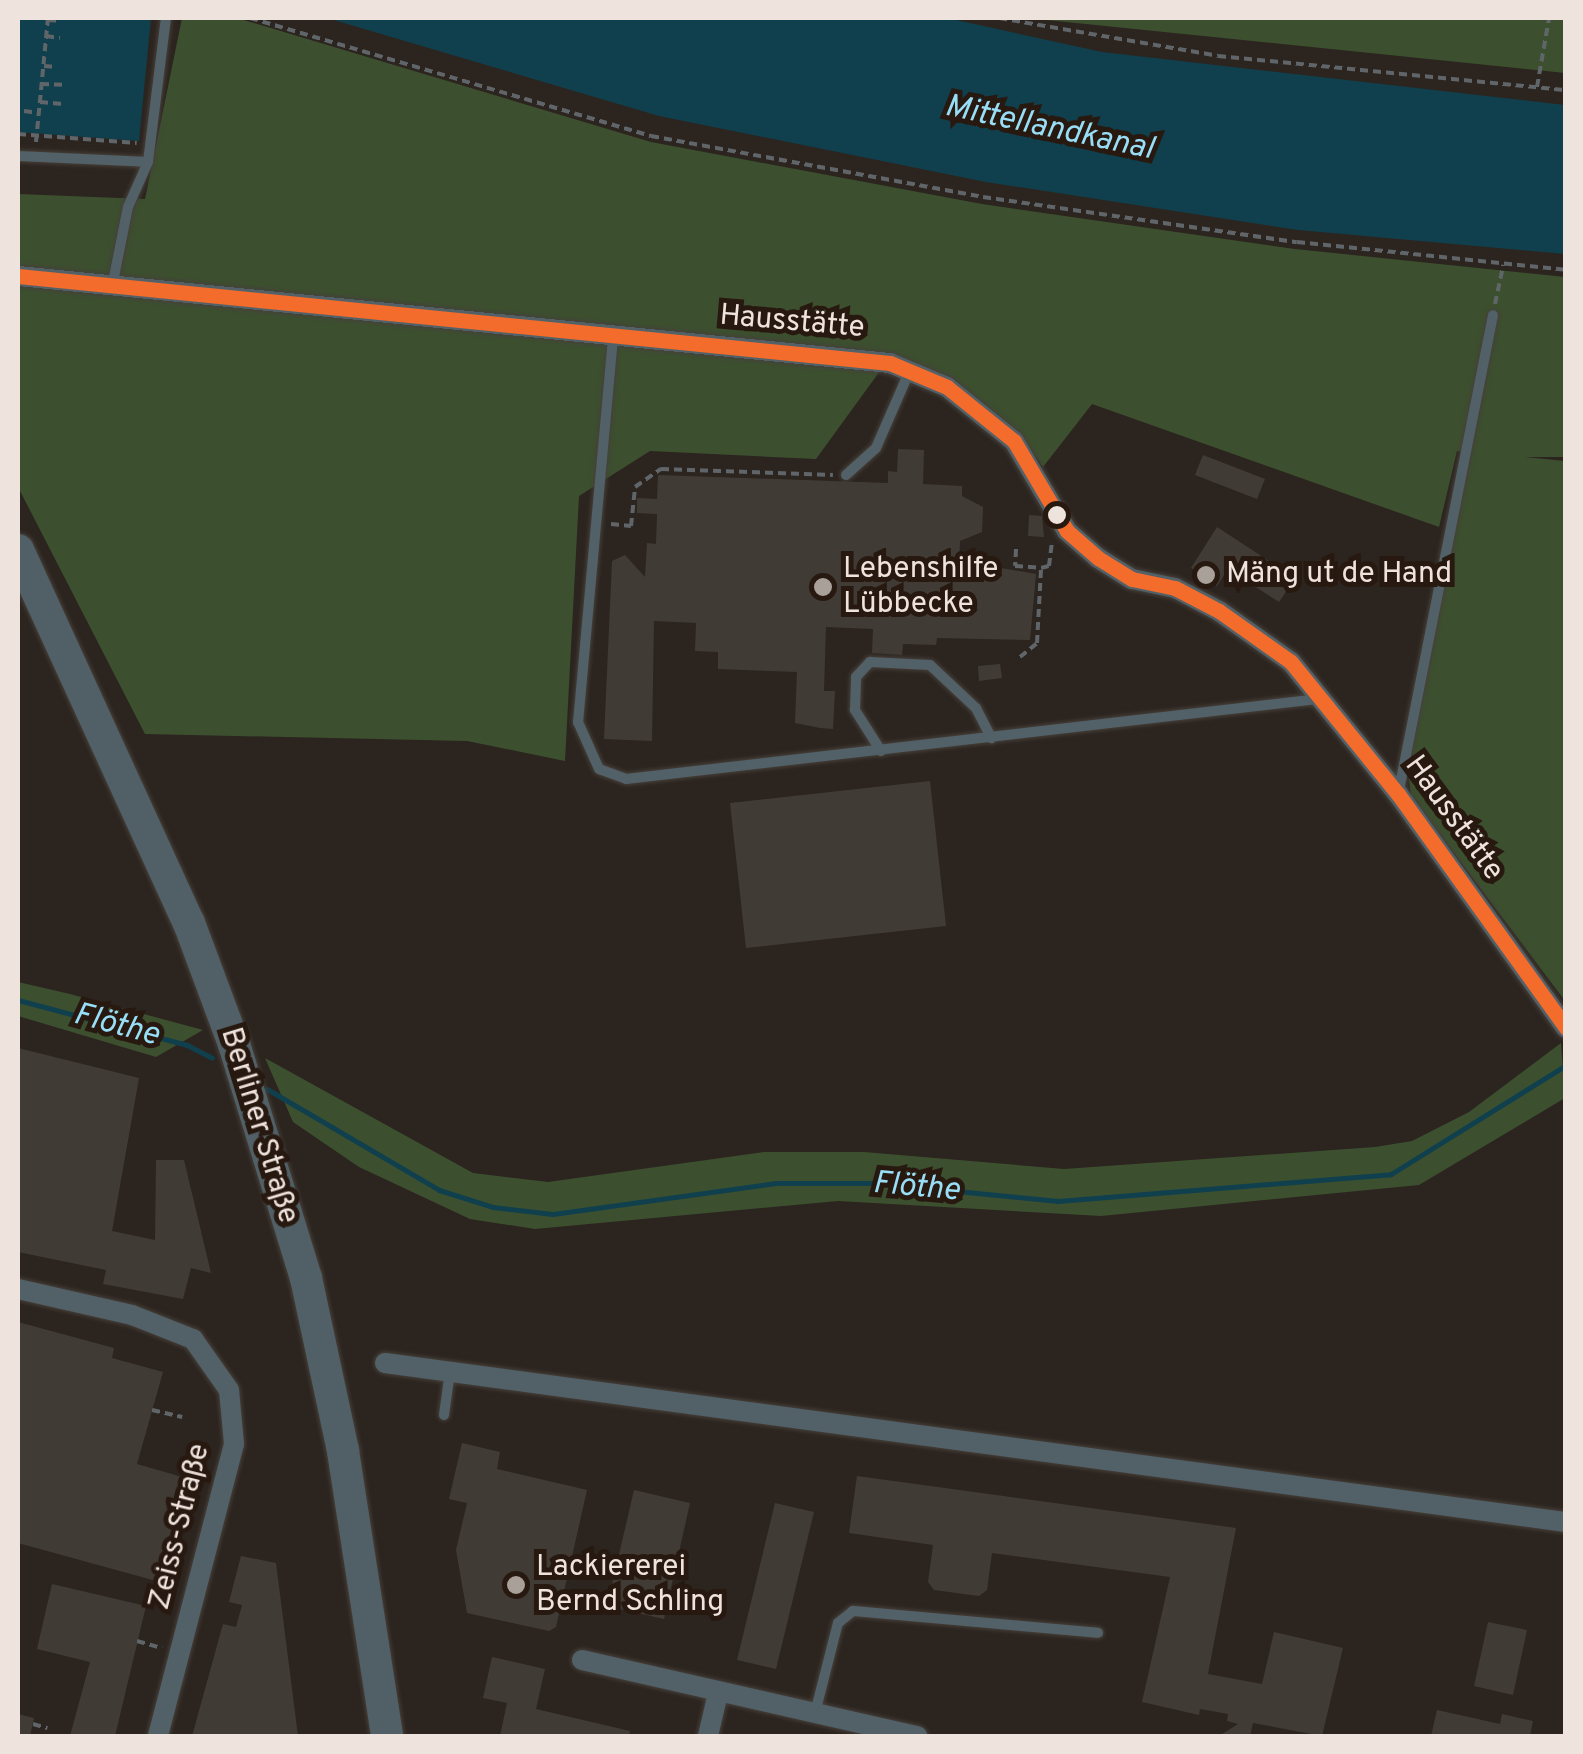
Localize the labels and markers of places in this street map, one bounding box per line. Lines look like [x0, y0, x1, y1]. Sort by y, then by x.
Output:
unlabelled marker [1047, 505, 1067, 525]
place label: Lebenshilfe Lübbecke [843, 552, 998, 622]
place label: Mäng ut de Hand [1226, 557, 1452, 593]
marker: Mäng ut de Hand [1195, 564, 1217, 586]
marker: Lebenshilfe Lübbecke [812, 576, 834, 598]
place label: Lackiererei Bernd Schling [536, 1550, 724, 1620]
marker: Lackiererei Bernd Schling [505, 1574, 527, 1596]

